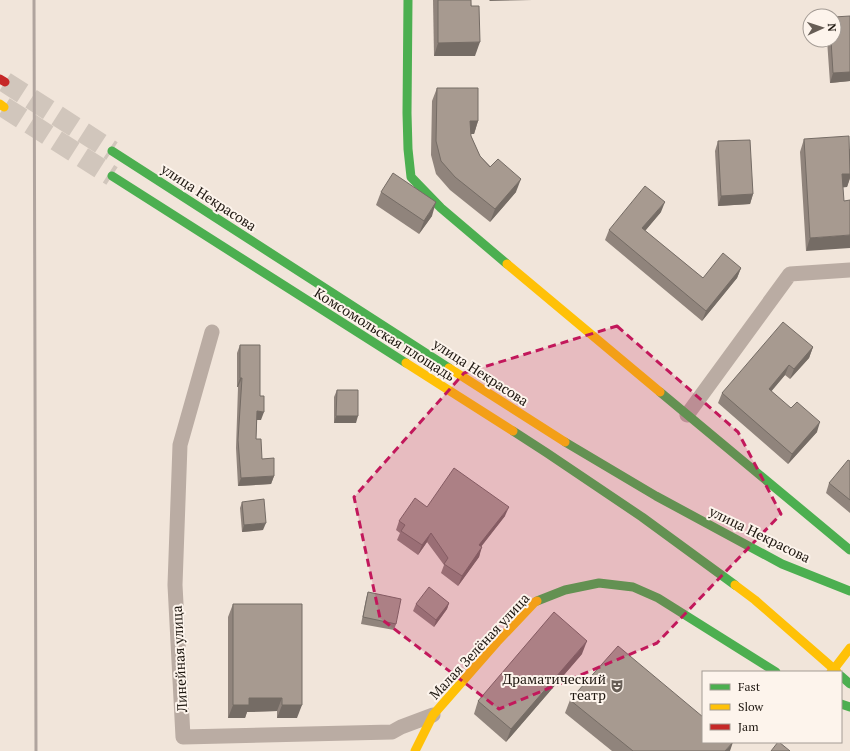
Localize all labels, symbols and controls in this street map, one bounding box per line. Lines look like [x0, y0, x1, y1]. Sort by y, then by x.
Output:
north arrow [802, 8, 842, 48]
text: N [825, 23, 839, 33]
street label: улица Некрасова [157, 158, 260, 235]
street label: Комсомольская площадь [311, 283, 459, 385]
street label: улица Некрасова [429, 333, 532, 410]
street label: улица Некрасова [705, 501, 814, 567]
street label: Малая Зелёная улица [425, 589, 533, 703]
street label: Линейная улица [167, 605, 191, 714]
place label: Драматический театр [502, 669, 606, 704]
legend [702, 671, 842, 743]
theatre icon: Драматический театр [609, 678, 625, 694]
text: Fast [738, 679, 761, 694]
text: Slow [738, 699, 764, 714]
text: Jam [738, 719, 759, 734]

